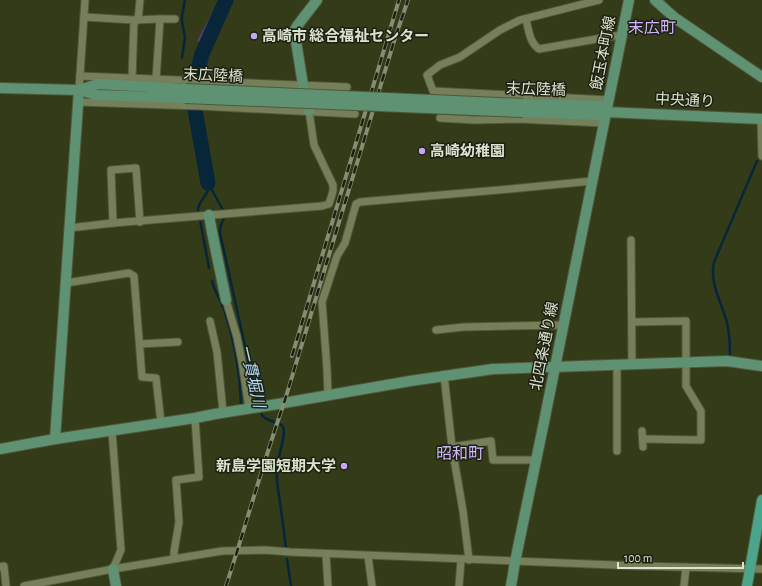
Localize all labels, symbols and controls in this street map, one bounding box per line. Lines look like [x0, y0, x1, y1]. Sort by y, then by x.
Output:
street label: 飯玉本町線 [588, 15, 618, 91]
district label: 末広町 [628, 20, 676, 36]
place label: 高崎市 総合福祉センター [262, 27, 429, 44]
marker: 高崎市 総合福祉センター [249, 31, 259, 41]
street label: 末広陸橋 [183, 65, 243, 85]
street label: 末広陸橋 [506, 80, 566, 98]
street label: 中央通り [655, 90, 715, 110]
place label: 高崎幼稚園 [430, 143, 505, 159]
marker: 高崎幼稚園 [417, 146, 427, 156]
street label: 北四条通り線 [527, 300, 560, 392]
water label: 一貫堀川 [237, 343, 268, 411]
district label: 昭和町 [436, 445, 484, 462]
place label: 新島学園短期大学 [216, 457, 336, 474]
marker: 新島学園短期大学 [339, 461, 349, 471]
scale bar [618, 544, 743, 570]
text: 100 m [624, 552, 652, 564]

